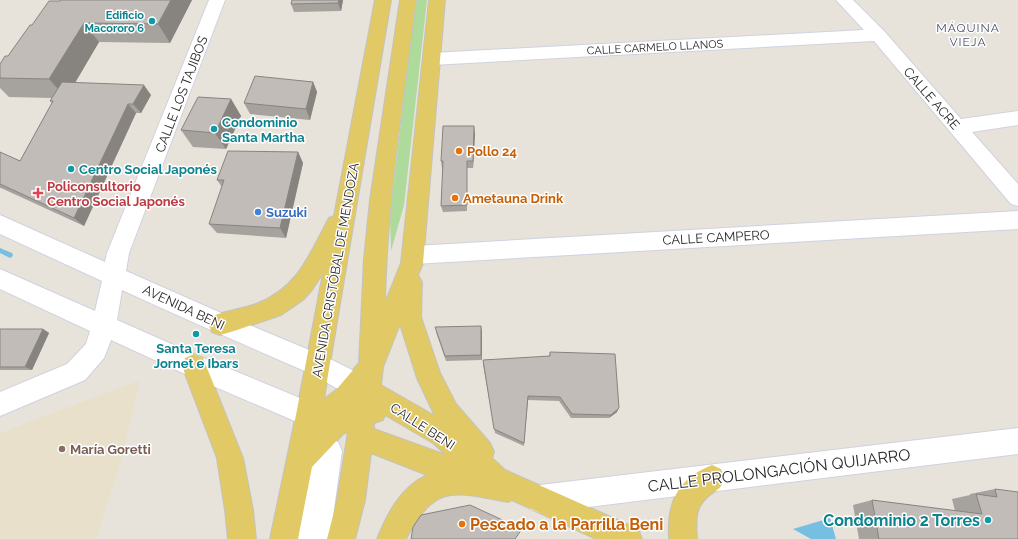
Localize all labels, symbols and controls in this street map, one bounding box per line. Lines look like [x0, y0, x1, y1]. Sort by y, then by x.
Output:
place label: Edificio Macororo 6 [84, 9, 144, 35]
marker: Edificio Macororo 6 [147, 16, 157, 26]
district label: MÁQUINA VIEJA [936, 21, 1000, 49]
street label: CALLE LOS TAJIBOS [152, 34, 211, 154]
street label: CALLE CARMELO LLANOS [587, 37, 724, 58]
street label: CALLE ACRE [901, 64, 963, 132]
place label: Condominio Santa Martha [222, 115, 305, 145]
marker: Condominio Santa Martha [209, 124, 219, 134]
place label: Pollo 24 [467, 144, 517, 159]
marker: Pollo 24 [454, 146, 464, 156]
street label: AVENIDA CRISTÓBAL DE MENDOZA [309, 161, 362, 379]
place label: Centro Social Japonés [79, 162, 217, 177]
marker: Centro Social Japonés [66, 164, 76, 174]
place label: Policonsultorio Centro Social Japonés [47, 179, 185, 209]
marker: Policonsultorio Centro Social Japonés [32, 187, 44, 199]
place label: Ametauna Drink [463, 191, 564, 206]
marker: Ametauna Drink [450, 193, 460, 203]
place label: Suzuki [266, 205, 307, 220]
marker: Suzuki [253, 207, 263, 217]
street label: CALLE CAMPERO [662, 227, 770, 248]
street label: AVENIDA BENI [140, 282, 227, 333]
marker: Santa Teresa Jornet e Ibars [191, 329, 201, 339]
place label: Santa Teresa Jornet e Ibars [154, 341, 239, 371]
street label: CALLE BENI [388, 400, 458, 453]
place label: María Goretti [70, 442, 151, 457]
marker: María Goretti [57, 444, 67, 454]
street label: CALLE PROLONGACIÓN QUIJARRO [647, 444, 911, 496]
place label: Condominio 2 Torres [823, 511, 980, 530]
place label: Pescado a la Parrilla Beni [470, 515, 663, 534]
marker: Condominio 2 Torres [983, 515, 993, 525]
marker: Pescado a la Parrilla Beni [457, 519, 467, 529]

